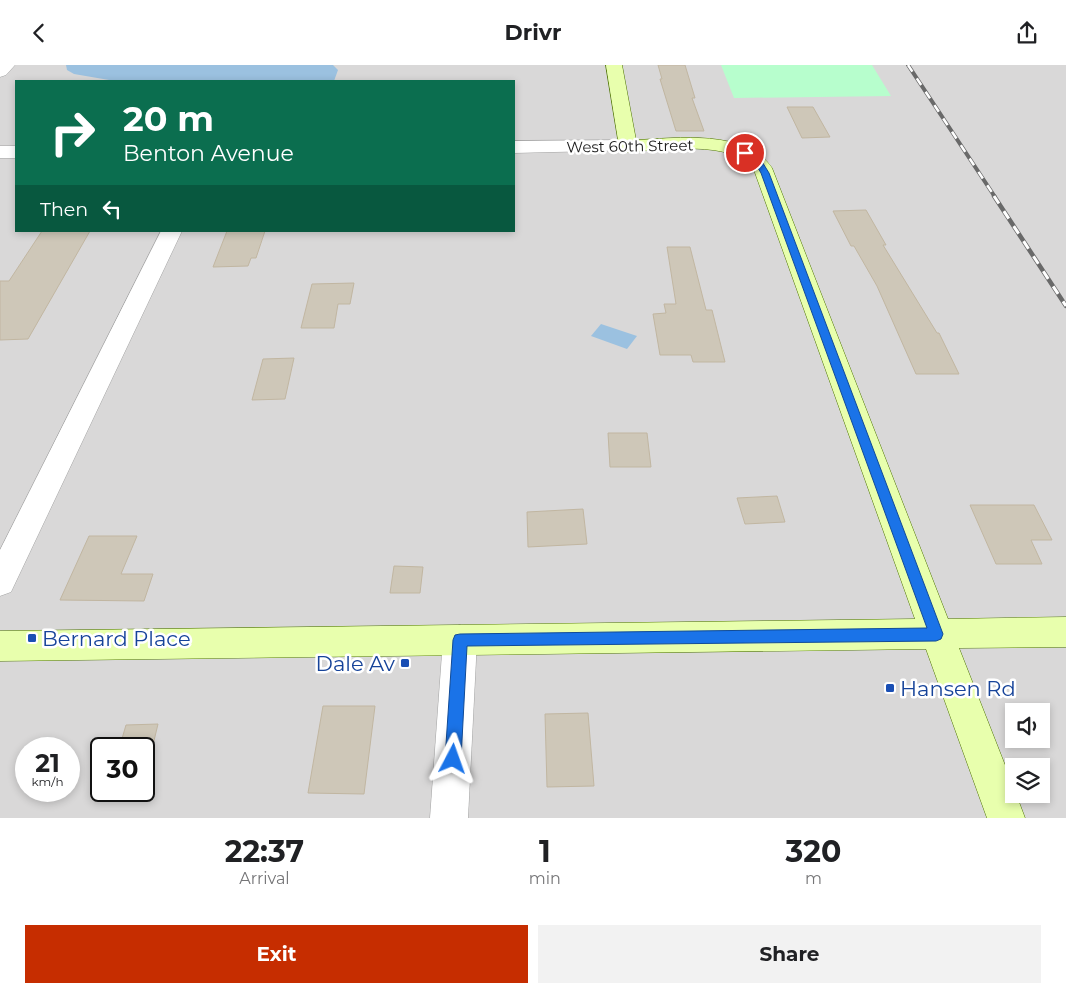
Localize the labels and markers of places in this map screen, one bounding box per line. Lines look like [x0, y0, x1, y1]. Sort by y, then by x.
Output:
pin [724, 132, 766, 174]
place label: Bernard Place [42, 626, 191, 651]
marker: Bernard Place [26, 632, 38, 644]
place label: Dale Av [316, 651, 396, 676]
marker: Dale Av [399, 657, 411, 669]
place label: Hansen Rd [900, 676, 1016, 701]
marker: Hansen Rd [884, 682, 896, 694]

